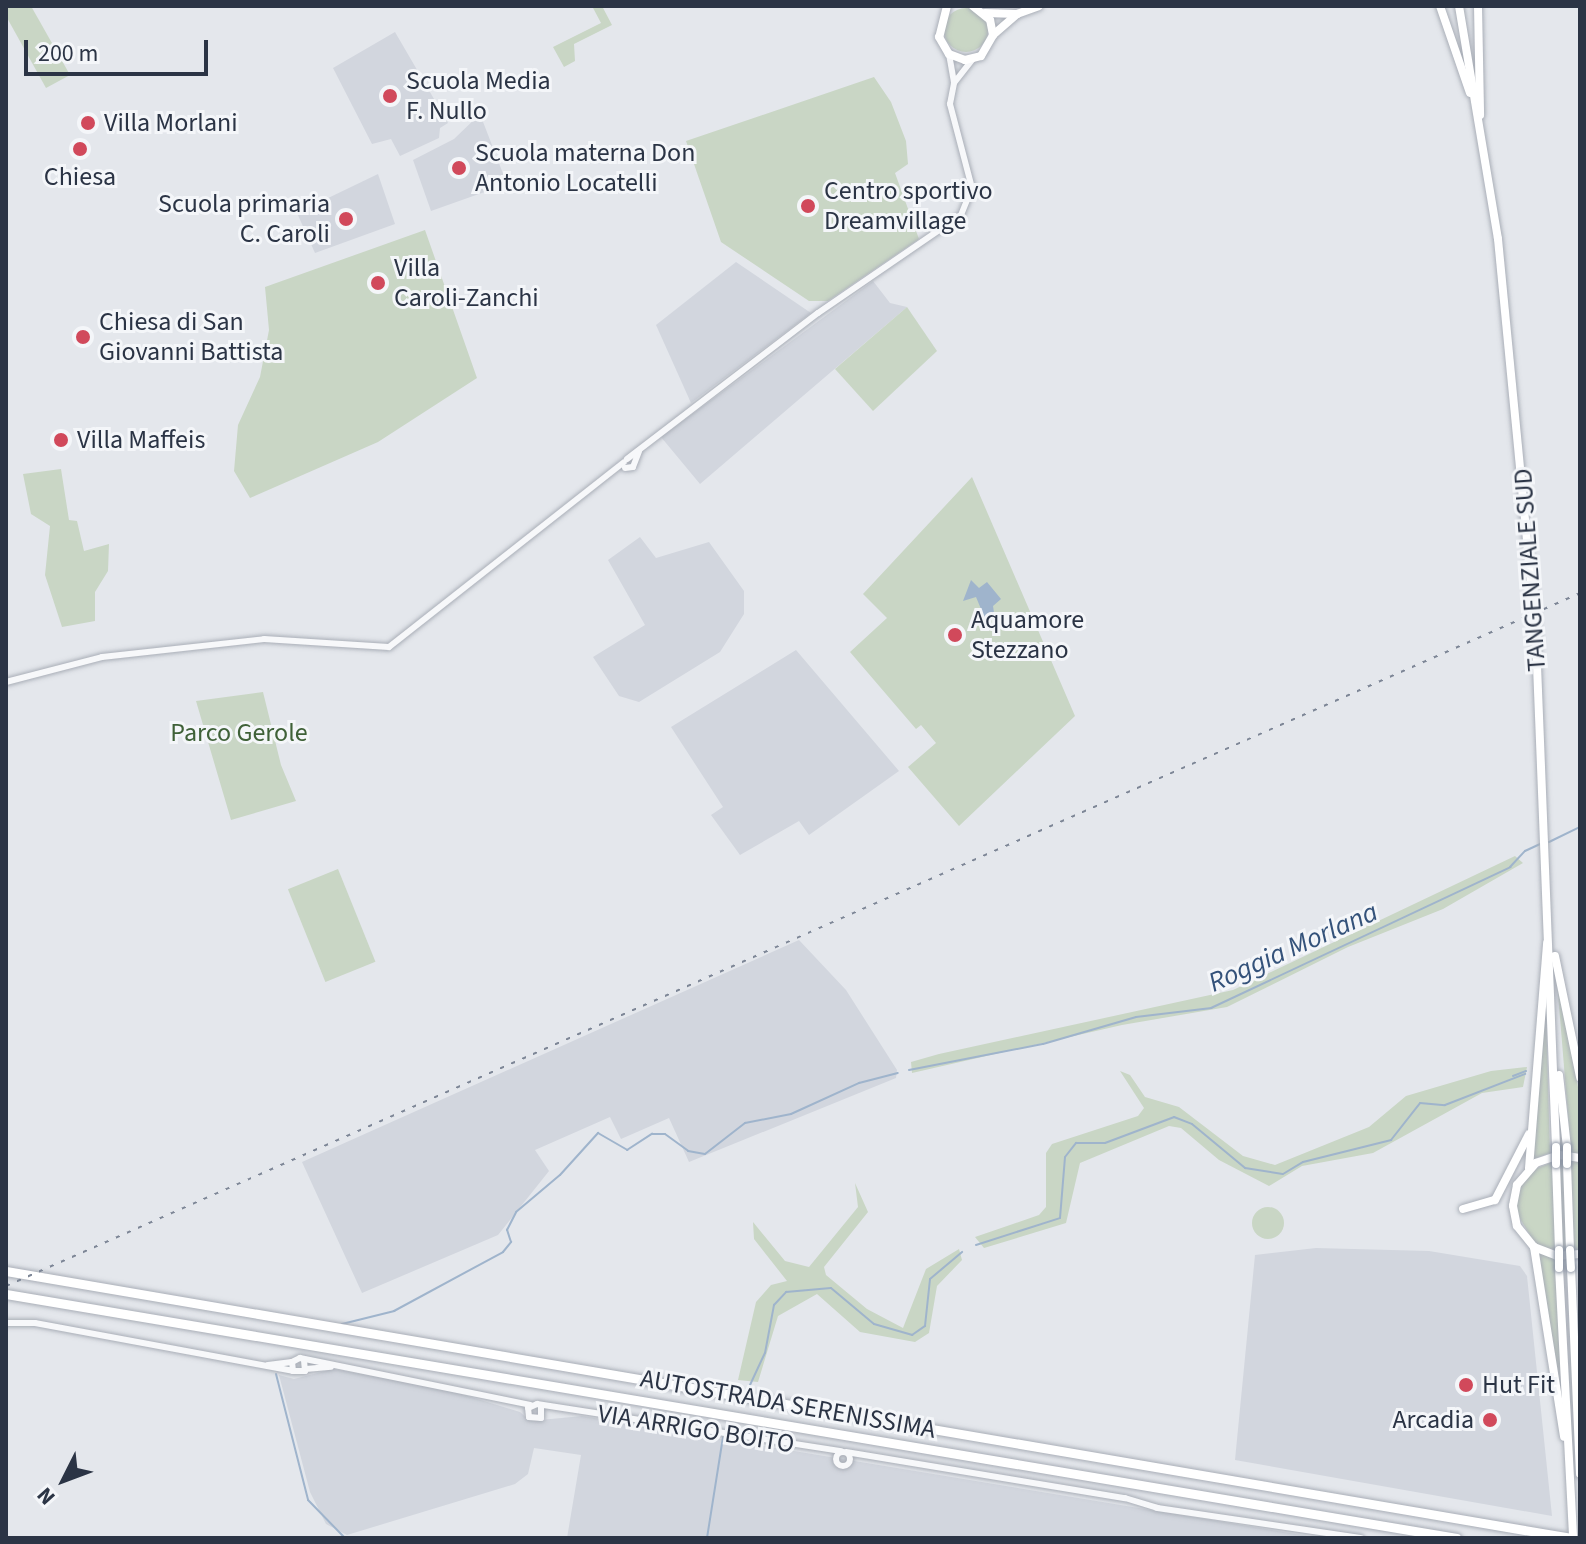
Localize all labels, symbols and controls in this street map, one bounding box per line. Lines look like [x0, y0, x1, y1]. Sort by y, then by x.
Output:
scale bar [28, 24, 212, 74]
text: 200 m [38, 36, 98, 71]
place label: Scuola Media F. Nullo [406, 65, 551, 126]
marker: Scuola Media F. Nullo [381, 87, 399, 105]
place label: Villa Morlani [104, 107, 238, 139]
marker: Villa Morlani [79, 114, 97, 132]
place label: Scuola materna Don Antonio Locatelli [475, 137, 695, 198]
marker: Chiesa [71, 140, 89, 158]
marker: Scuola materna Don Antonio Locatelli [450, 159, 468, 177]
place label: Chiesa [44, 161, 116, 193]
place label: Centro sportivo Dreamvillage [824, 175, 993, 236]
place label: Scuola primaria C. Caroli [158, 188, 330, 250]
marker: Centro sportivo Dreamvillage [799, 197, 817, 215]
marker: Scuola primaria C. Caroli [337, 210, 355, 228]
place label: Villa Caroli-Zanchi [394, 252, 539, 314]
marker: Villa Caroli-Zanchi [369, 274, 387, 292]
place label: Chiesa di San Giovanni Battista [99, 306, 283, 368]
marker: Chiesa di San Giovanni Battista [74, 328, 92, 346]
place label: Villa Maffeis [77, 424, 205, 456]
marker: Villa Maffeis [52, 431, 70, 449]
street label: TANGENZIALE SUD [1507, 467, 1553, 673]
place label: Aquamore Stezzano [971, 604, 1084, 666]
marker: Aquamore Stezzano [946, 626, 964, 644]
park label: Parco Gerole [170, 717, 308, 749]
water label: Roggia Morlana [1203, 895, 1383, 999]
street label: AUTOSTRADA SERENISSIMA [638, 1363, 938, 1445]
place label: Hut Fit [1482, 1369, 1555, 1401]
marker: Hut Fit [1457, 1376, 1475, 1394]
street label: VIA ARRIGO BOITO [595, 1398, 797, 1460]
place label: Arcadia [1392, 1404, 1474, 1436]
marker: Arcadia [1481, 1411, 1499, 1429]
north arrow [24, 1440, 104, 1520]
text: N [29, 1480, 63, 1512]

